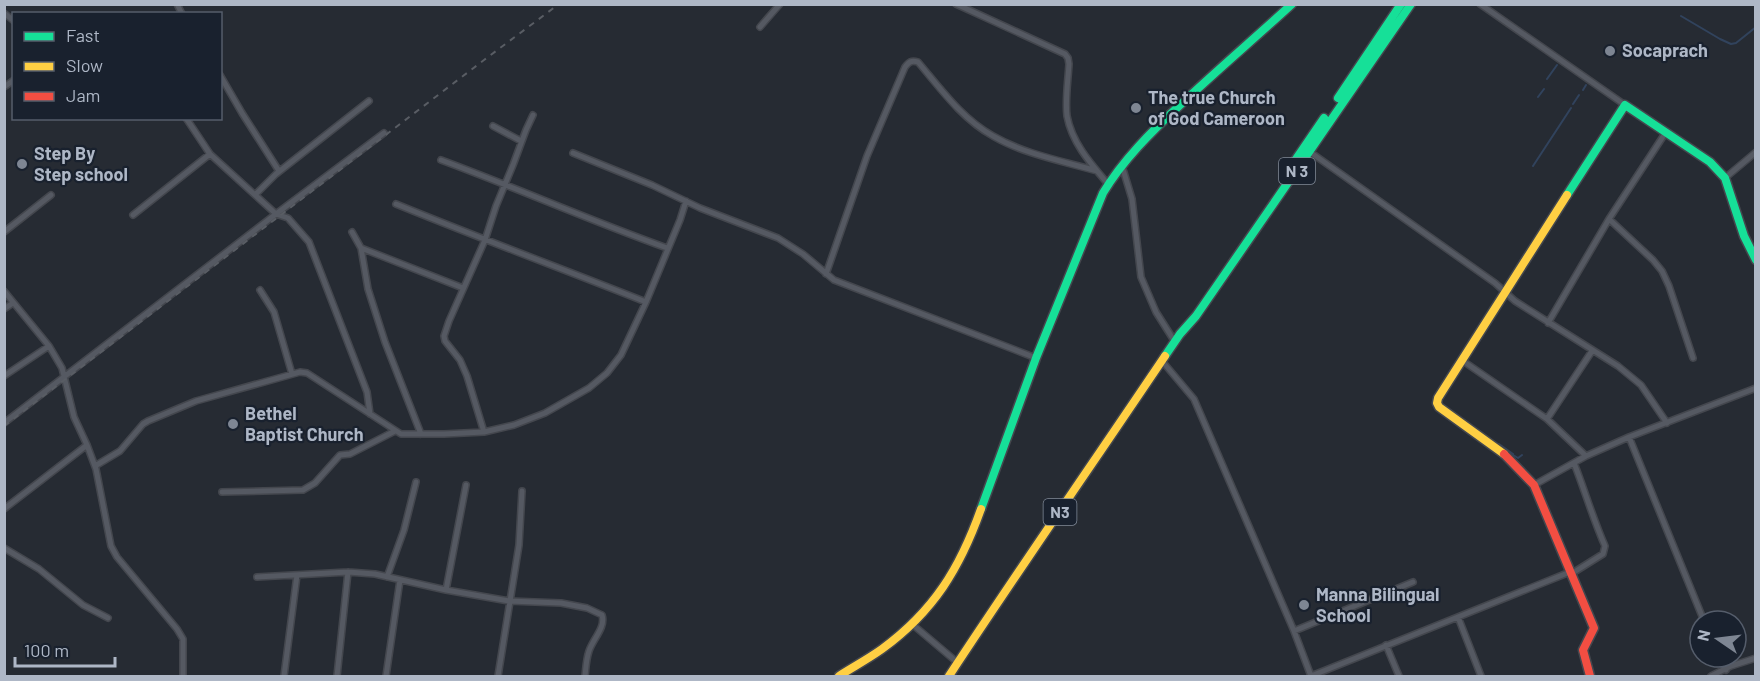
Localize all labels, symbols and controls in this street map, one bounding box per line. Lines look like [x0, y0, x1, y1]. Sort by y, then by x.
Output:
legend [12, 12, 222, 120]
text: Fast [66, 24, 100, 46]
place label: Socaprach [1622, 39, 1708, 61]
marker: Socaprach [1603, 44, 1617, 58]
text: Slow [66, 54, 103, 76]
text: Jam [66, 84, 100, 106]
place label: The true Church of God Cameroon [1148, 86, 1285, 129]
marker: The true Church of God Cameroon [1129, 101, 1143, 115]
place label: Step By Step school [34, 142, 128, 185]
marker: Step By Step school [15, 157, 29, 171]
road number: N 3 [1279, 158, 1315, 184]
place label: Bethel Baptist Church [245, 402, 364, 445]
marker: Bethel Baptist Church [226, 417, 240, 431]
road number: N3 [1044, 499, 1076, 525]
place label: Manna Bilingual School [1316, 583, 1439, 626]
marker: Manna Bilingual School [1297, 598, 1311, 612]
north arrow [1688, 609, 1748, 669]
text: N [1692, 628, 1713, 643]
scale bar [15, 630, 116, 668]
text: 100 m [24, 639, 69, 661]

